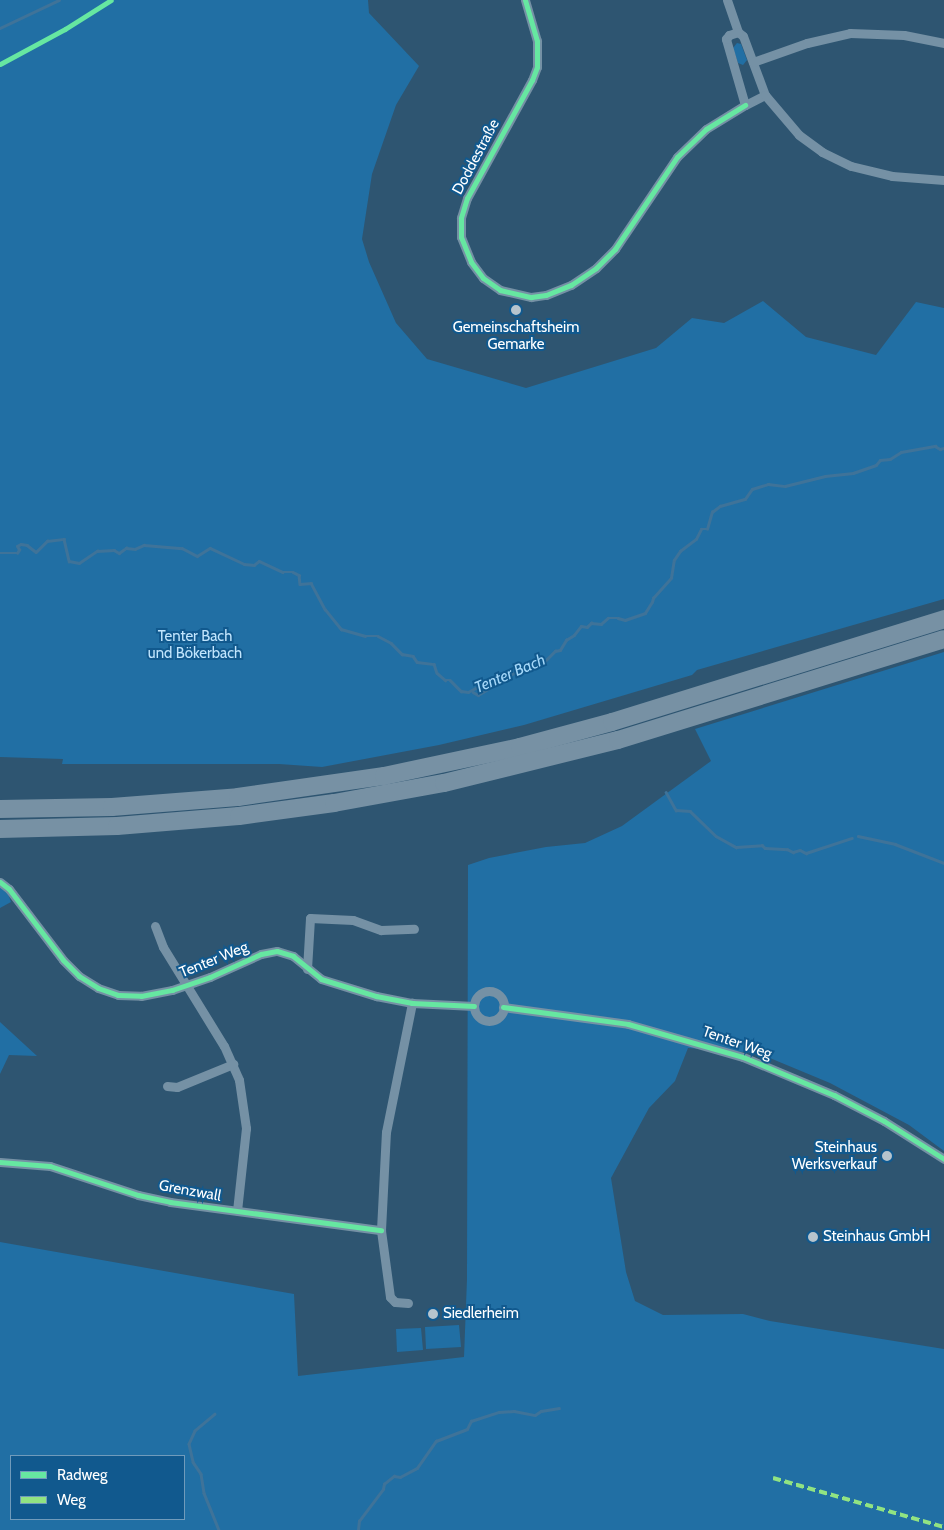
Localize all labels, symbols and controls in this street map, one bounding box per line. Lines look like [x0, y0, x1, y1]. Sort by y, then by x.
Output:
street label: Doddestraße [449, 116, 503, 198]
marker: Gemeinschaftsheim Gemarke [510, 304, 522, 316]
place label: Gemeinschaftsheim Gemarke [453, 318, 579, 353]
park label: Tenter Bach und Bökerbach [148, 627, 242, 662]
water label: Tenter Bach [472, 650, 548, 698]
street label: Tenter Weg [177, 938, 251, 982]
street label: Tenter Weg [700, 1023, 774, 1063]
place label: Steinhaus Werksverkauf [792, 1138, 877, 1173]
marker: Steinhaus Werksverkauf [881, 1150, 893, 1162]
street label: Grenzwall [158, 1177, 222, 1205]
place label: Steinhaus GmbH [823, 1228, 930, 1246]
marker: Steinhaus GmbH [807, 1231, 819, 1243]
place label: Siedlerheim [443, 1305, 519, 1323]
marker: Siedlerheim [427, 1308, 439, 1320]
legend [10, 1455, 185, 1520]
text: Radweg [57, 1466, 107, 1484]
text: Weg [57, 1491, 86, 1509]

